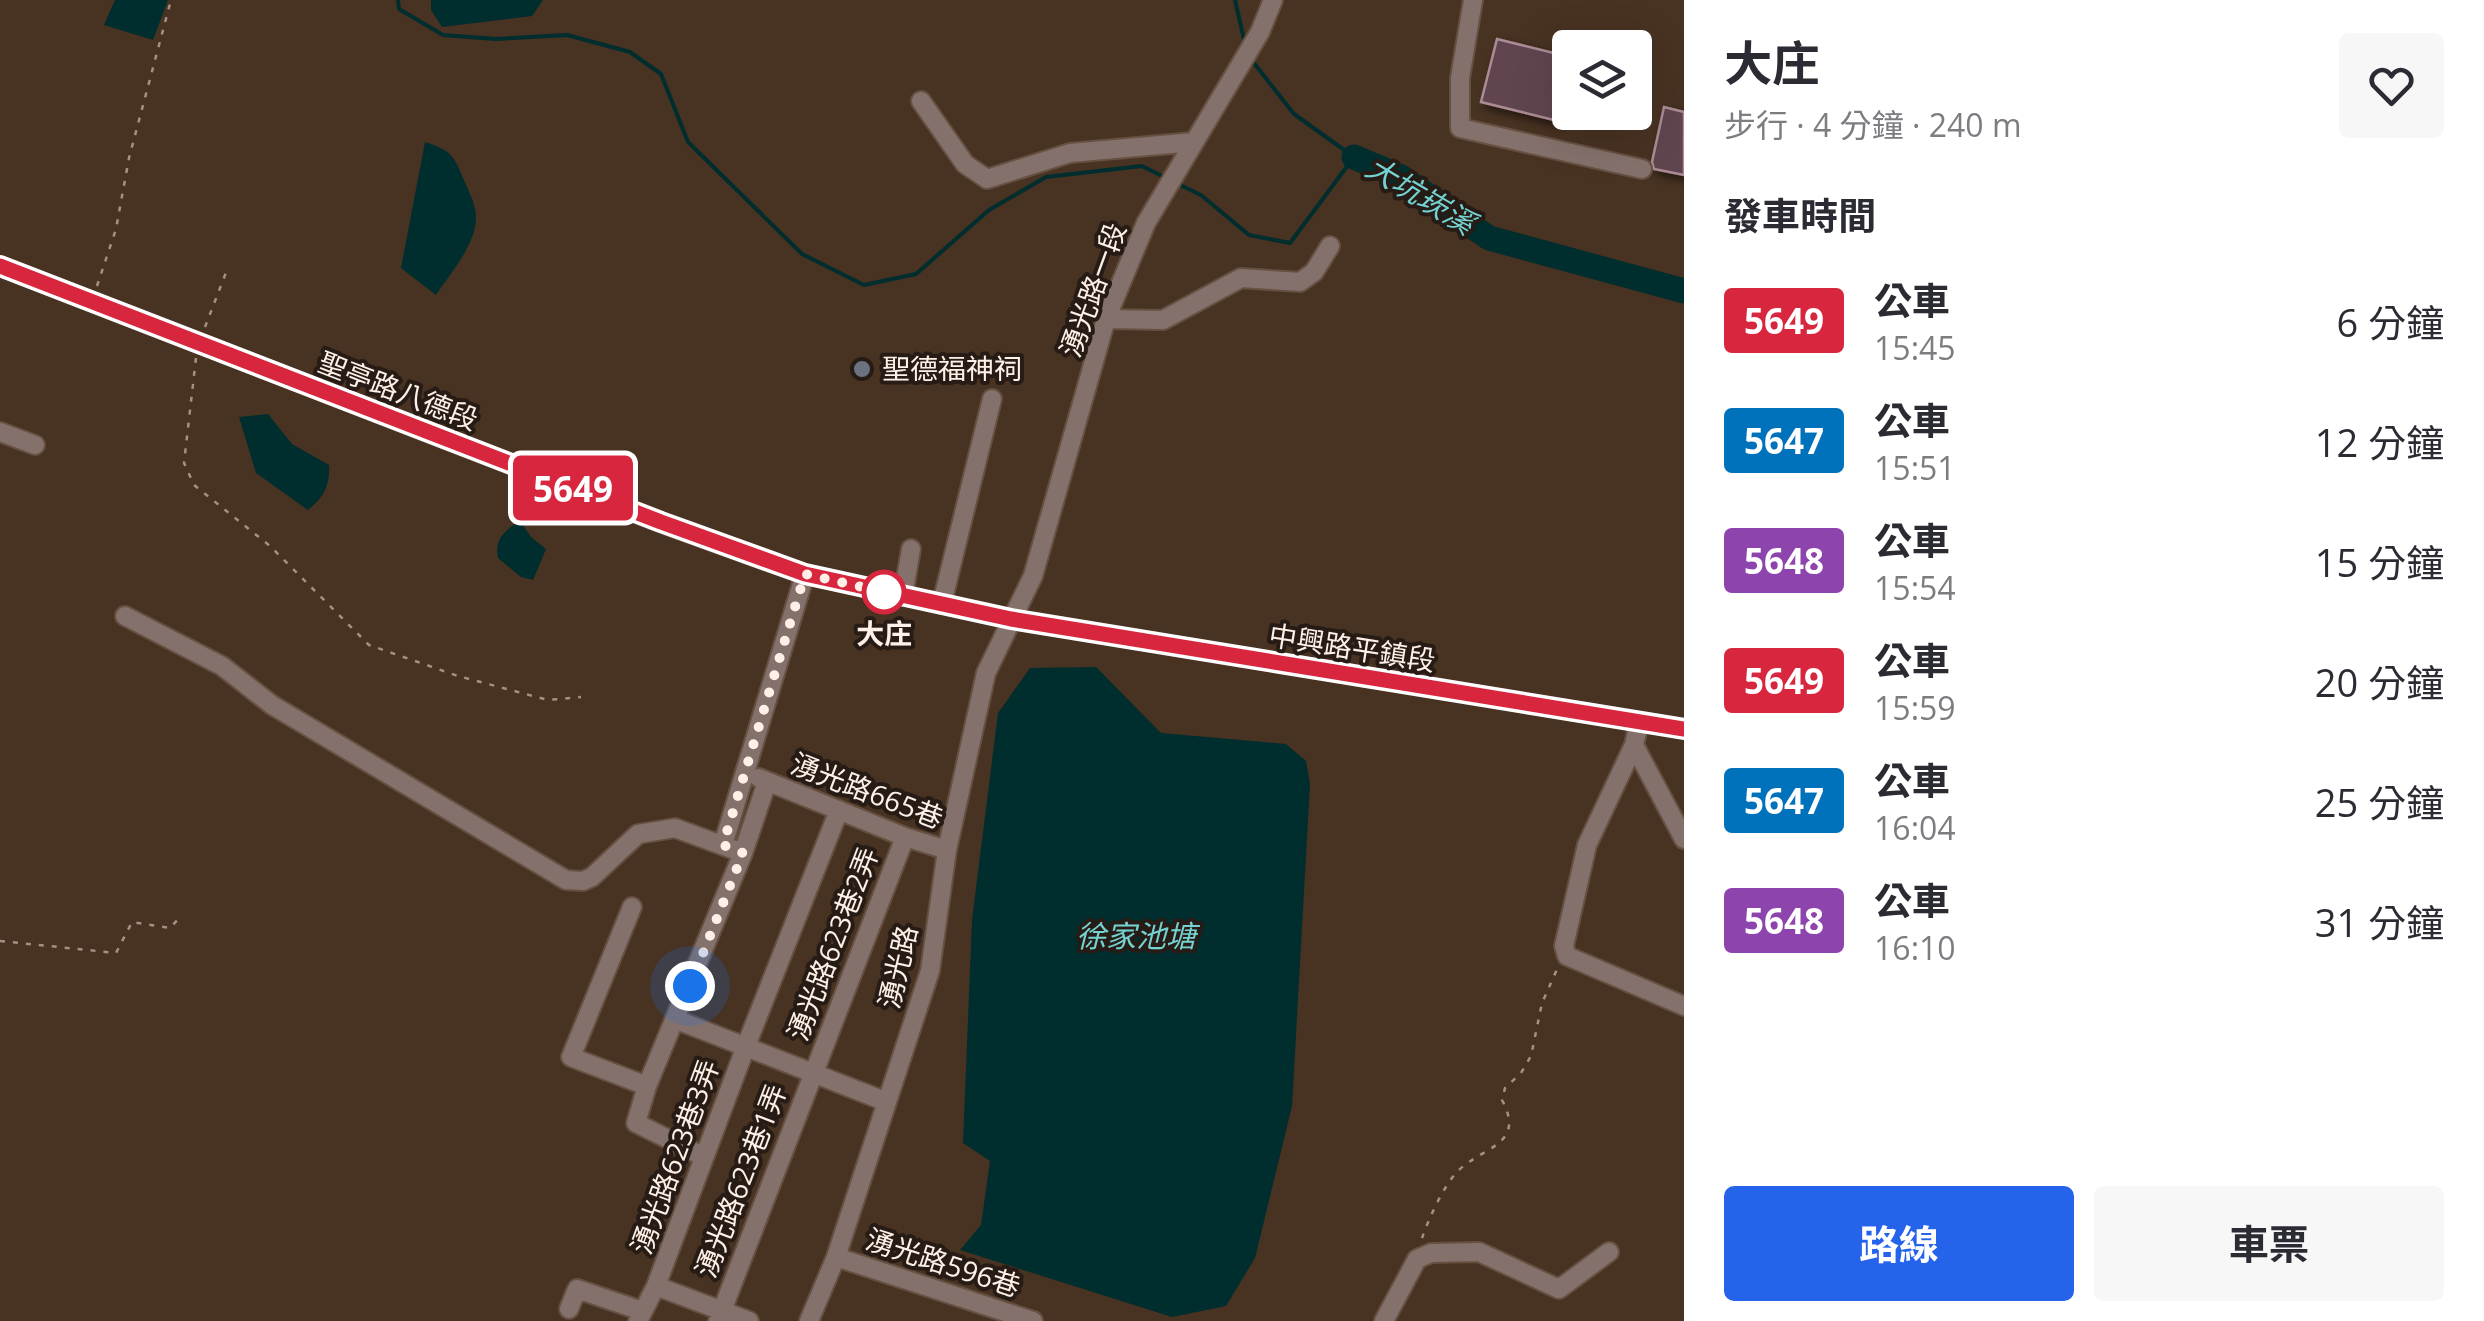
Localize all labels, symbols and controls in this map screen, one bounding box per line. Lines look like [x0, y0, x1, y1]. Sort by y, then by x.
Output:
map controls [1552, 30, 1652, 130]
button: layers [1552, 30, 1652, 130]
text: 大庄 [1724, 30, 1820, 95]
button: heart [2339, 33, 2444, 138]
text: 步行 · 4 分鐘 · 240 m [1724, 103, 2022, 146]
water label: 大坑崁溪 [1359, 146, 1486, 245]
text: 發車時間 [1724, 189, 1876, 241]
street label: 湧光路一段 [1050, 217, 1134, 362]
text: 公車 [1874, 274, 1950, 326]
text: 6 分鐘 [2336, 296, 2444, 348]
text: 5649 [1744, 297, 1824, 344]
text: 15:45 [1874, 326, 1956, 369]
street label: 聖亭路八德段 [313, 342, 484, 438]
place label: 聖德福神祠 [882, 349, 1022, 387]
marker: 聖德福神祠 [851, 358, 873, 380]
text: 公車 [1874, 394, 1950, 446]
text: 12 分鐘 [2315, 416, 2444, 468]
text: 5647 [1744, 417, 1824, 464]
text: 15:51 [1874, 446, 1956, 489]
line badge: 5649 [503, 456, 643, 520]
text: 5649 [533, 465, 613, 512]
text: 公車 [1874, 514, 1950, 566]
text: 15 分鐘 [2315, 536, 2444, 588]
text: 5648 [1744, 537, 1824, 584]
text: 15:54 [1874, 566, 1956, 609]
marker: 大庄 [863, 571, 905, 613]
place label: 大庄 [856, 614, 912, 652]
street label: 中興路平鎮段 [1266, 615, 1438, 679]
text: 公車 [1874, 634, 1950, 686]
text: 20 分鐘 [2315, 656, 2444, 708]
text: 5649 [1744, 657, 1824, 704]
text: 15:59 [1874, 686, 1956, 729]
street label: 湧光路665巷 [786, 744, 949, 836]
text: 公車 [1874, 754, 1950, 806]
text: 25 分鐘 [2315, 776, 2444, 828]
text: 5647 [1744, 777, 1824, 824]
text: 16:04 [1874, 806, 1956, 849]
street label: 湧光路623巷2弄 [778, 842, 886, 1046]
text: 公車 [1874, 874, 1950, 926]
text: 31 分鐘 [2315, 896, 2444, 948]
text: 5648 [1744, 897, 1824, 944]
water label: 徐家池塘 [1076, 915, 1201, 956]
street label: 湧光路 [869, 922, 925, 1012]
text: 16:10 [1874, 926, 1956, 969]
your location [665, 961, 715, 1011]
street label: 湧光路623巷3弄 [621, 1054, 727, 1259]
street label: 湧光路623巷1弄 [686, 1079, 794, 1283]
button: 路線 [1724, 1186, 2074, 1301]
button: 車票 [2094, 1186, 2444, 1301]
street label: 湧光路596巷 [861, 1219, 1025, 1305]

